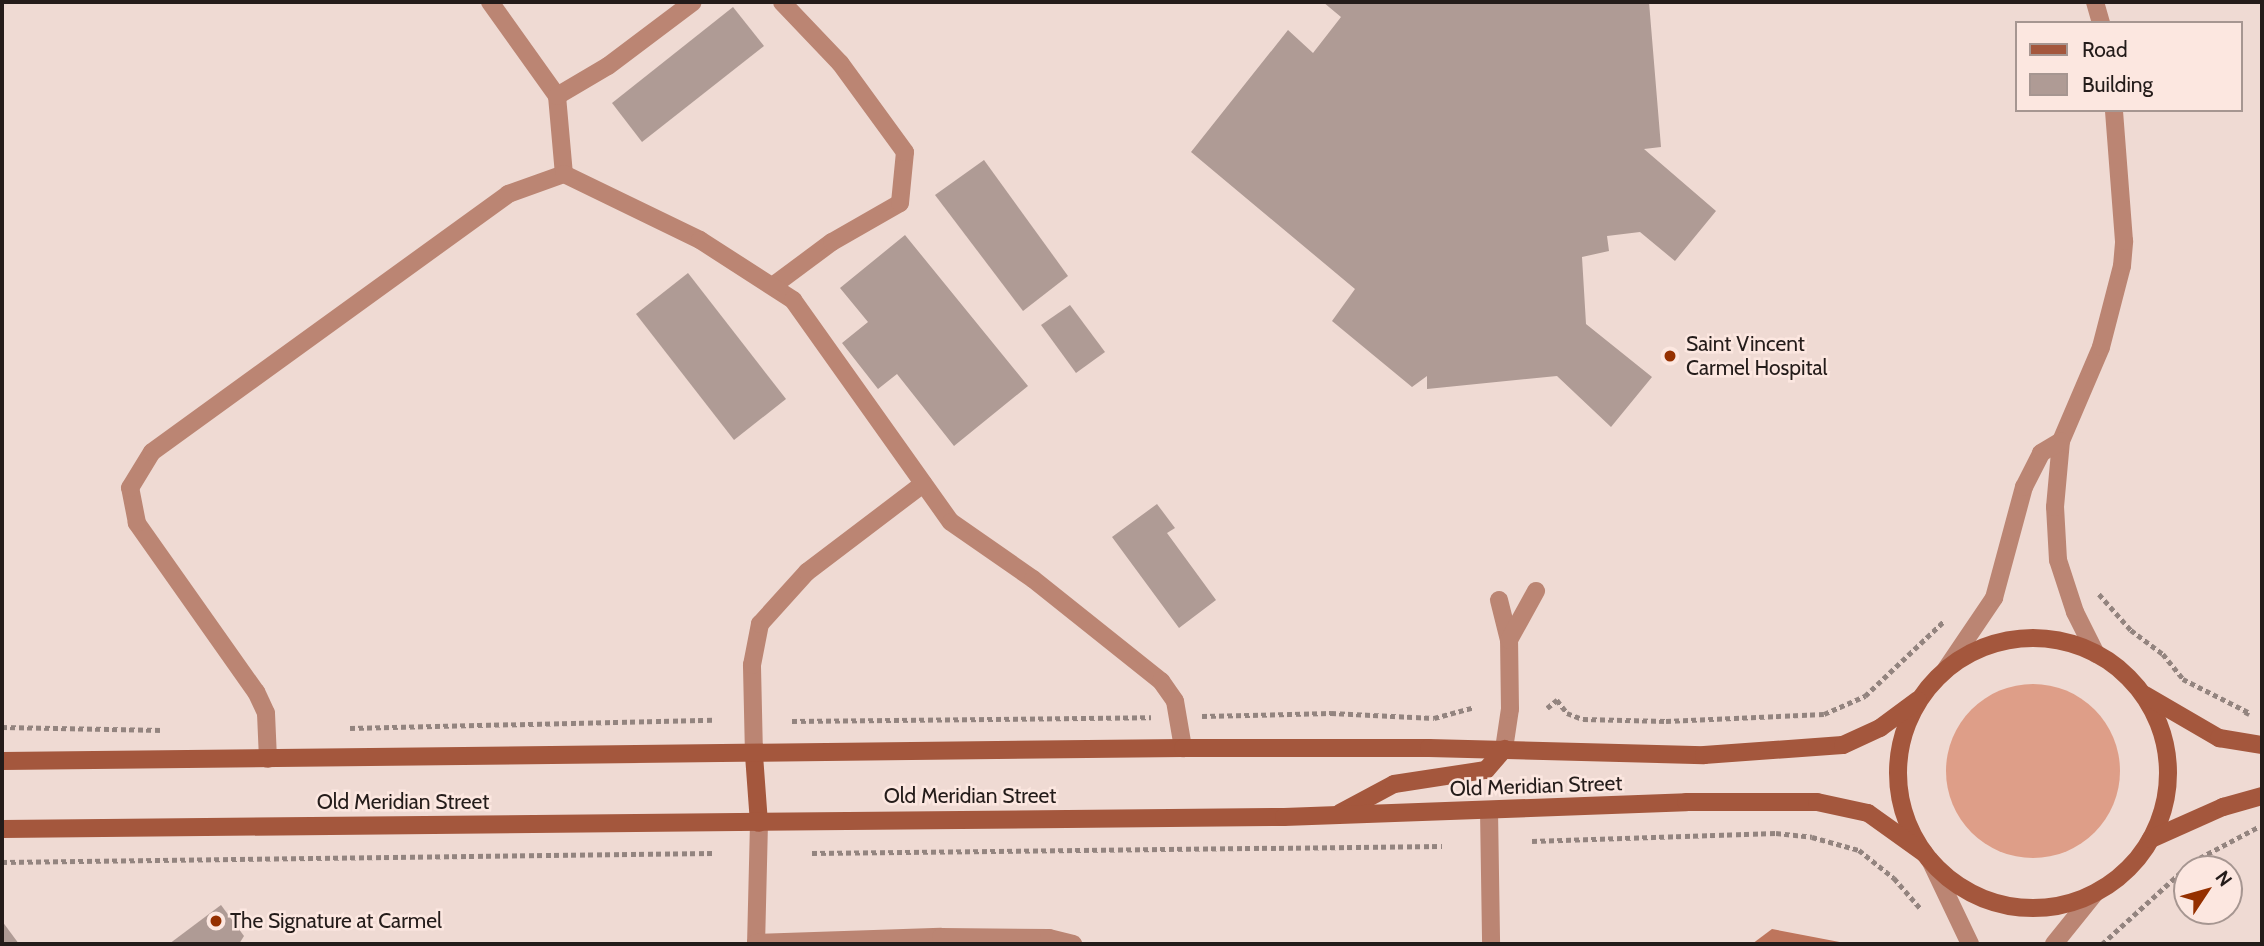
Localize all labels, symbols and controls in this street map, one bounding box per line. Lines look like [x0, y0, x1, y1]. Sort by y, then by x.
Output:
legend [2016, 21, 2243, 112]
text: Road [2082, 37, 2128, 62]
text: Building [2082, 72, 2153, 97]
place label: Saint Vincent Carmel Hospital [1686, 331, 1828, 381]
marker: Saint Vincent Carmel Hospital [1660, 346, 1680, 366]
street label: Old Meridian Street [1449, 770, 1623, 802]
street label: Old Meridian Street [884, 783, 1056, 809]
street label: Old Meridian Street [317, 789, 489, 815]
north arrow [2173, 855, 2243, 925]
text: N [2211, 866, 2237, 891]
place label: The Signature at Carmel [230, 908, 442, 934]
marker: The Signature at Carmel [208, 913, 224, 929]

